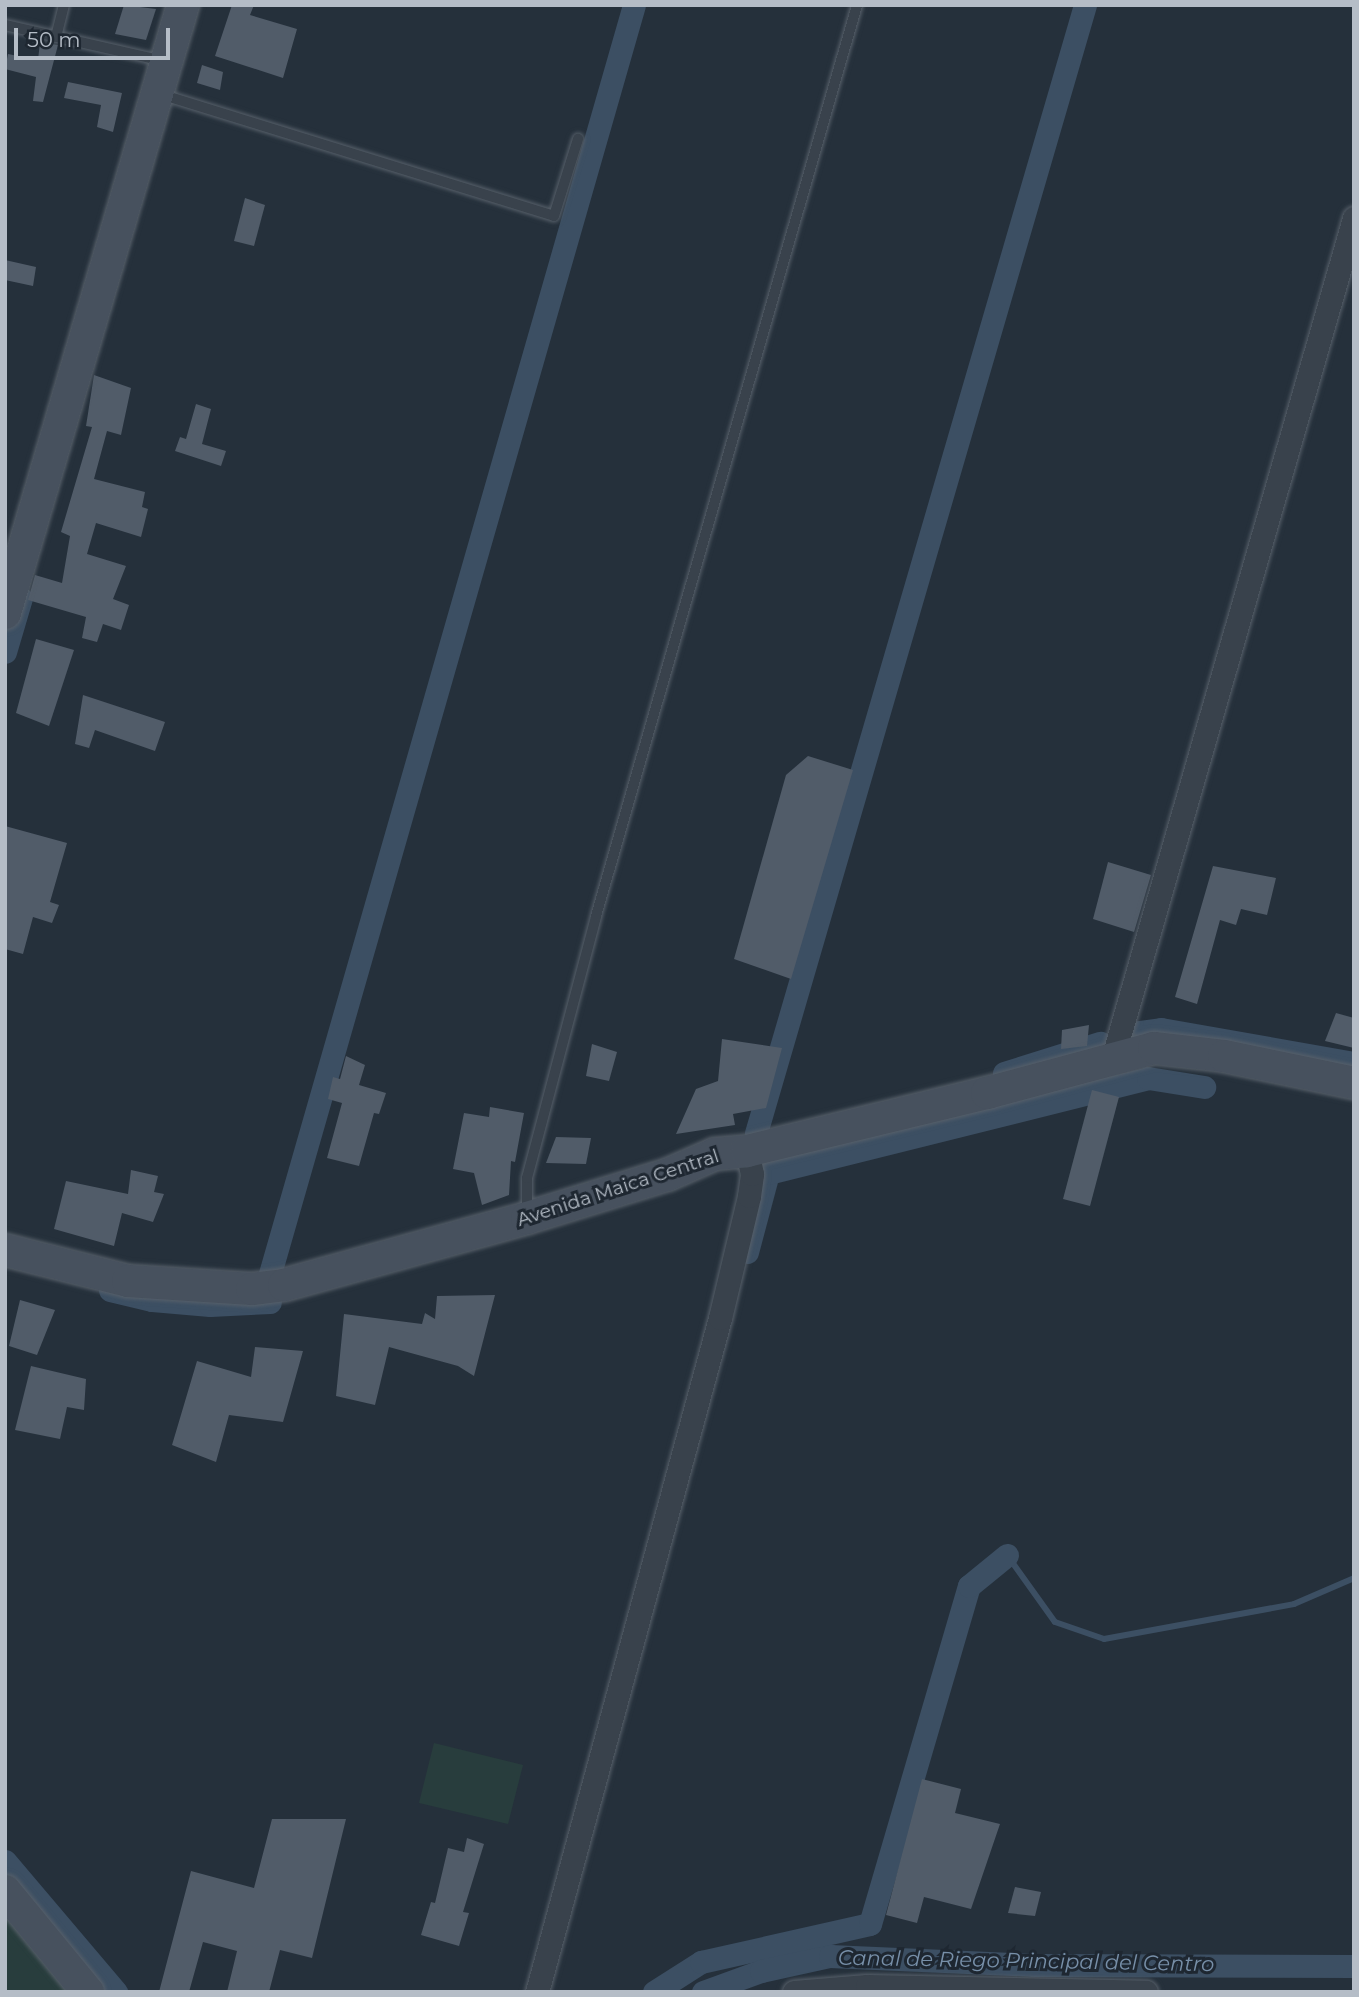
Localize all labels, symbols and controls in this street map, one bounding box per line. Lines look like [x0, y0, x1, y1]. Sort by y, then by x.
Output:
scale bar [18, 14, 173, 58]
text: 50 m [27, 27, 81, 52]
street label: Avenida Maica Central [514, 1145, 722, 1231]
water label: Canal de Riego Principal del Centro [838, 1945, 1214, 1977]

